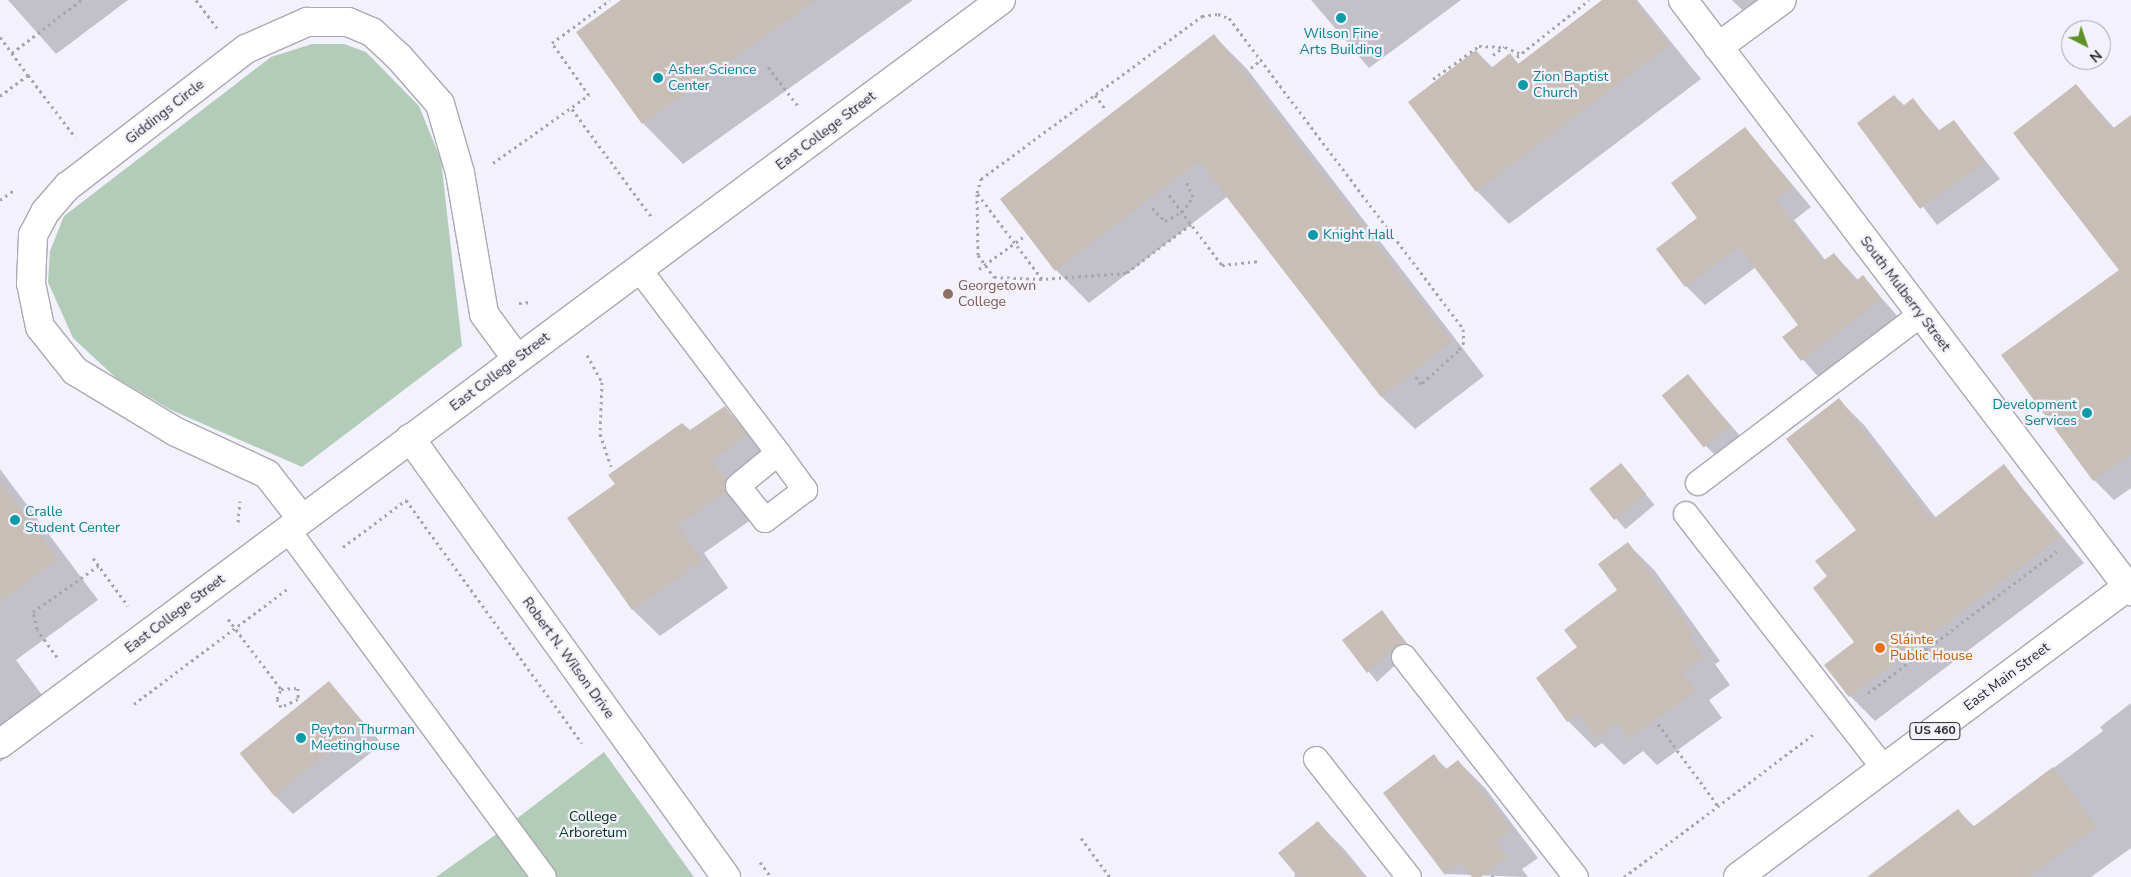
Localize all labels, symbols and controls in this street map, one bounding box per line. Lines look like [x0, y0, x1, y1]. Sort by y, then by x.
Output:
marker: Wilson Fine Arts Building [1335, 12, 1347, 24]
north arrow [2061, 20, 2111, 70]
place label: Wilson Fine Arts Building [1299, 26, 1383, 58]
text: N [2085, 45, 2106, 67]
place label: Asher Science Center [668, 62, 756, 94]
place label: Zion Baptist Church [1533, 69, 1609, 102]
marker: Asher Science Center [652, 72, 664, 84]
street label: Giddings Circle [122, 76, 208, 148]
marker: Zion Baptist Church [1517, 79, 1529, 91]
street label: East College Street [773, 88, 879, 174]
place label: Knight Hall [1323, 227, 1394, 243]
marker: Knight Hall [1307, 229, 1319, 241]
street label: South Mulberry Street [1856, 233, 1954, 355]
place label: Georgetown College [958, 278, 1036, 310]
marker: Georgetown College [942, 288, 954, 300]
street label: East College Street [447, 329, 553, 415]
place label: Development Services [1992, 397, 2077, 430]
marker: Development Services [2081, 407, 2093, 419]
place label: Cralle Student Center [25, 504, 120, 536]
marker: Cralle Student Center [9, 514, 21, 526]
street label: East College Street [122, 571, 228, 657]
street label: Robert N. Wilson Drive [518, 594, 618, 722]
place label: Sláinte Public House [1890, 632, 1973, 664]
street label: East Main Street [1961, 639, 2053, 715]
marker: Sláinte Public House [1874, 642, 1886, 654]
road number: US 460 [1909, 721, 1961, 740]
place label: Peyton Thurman Meetinghouse [311, 722, 415, 754]
marker: Peyton Thurman Meetinghouse [295, 732, 307, 744]
park label: College Arboretum [559, 809, 627, 842]

